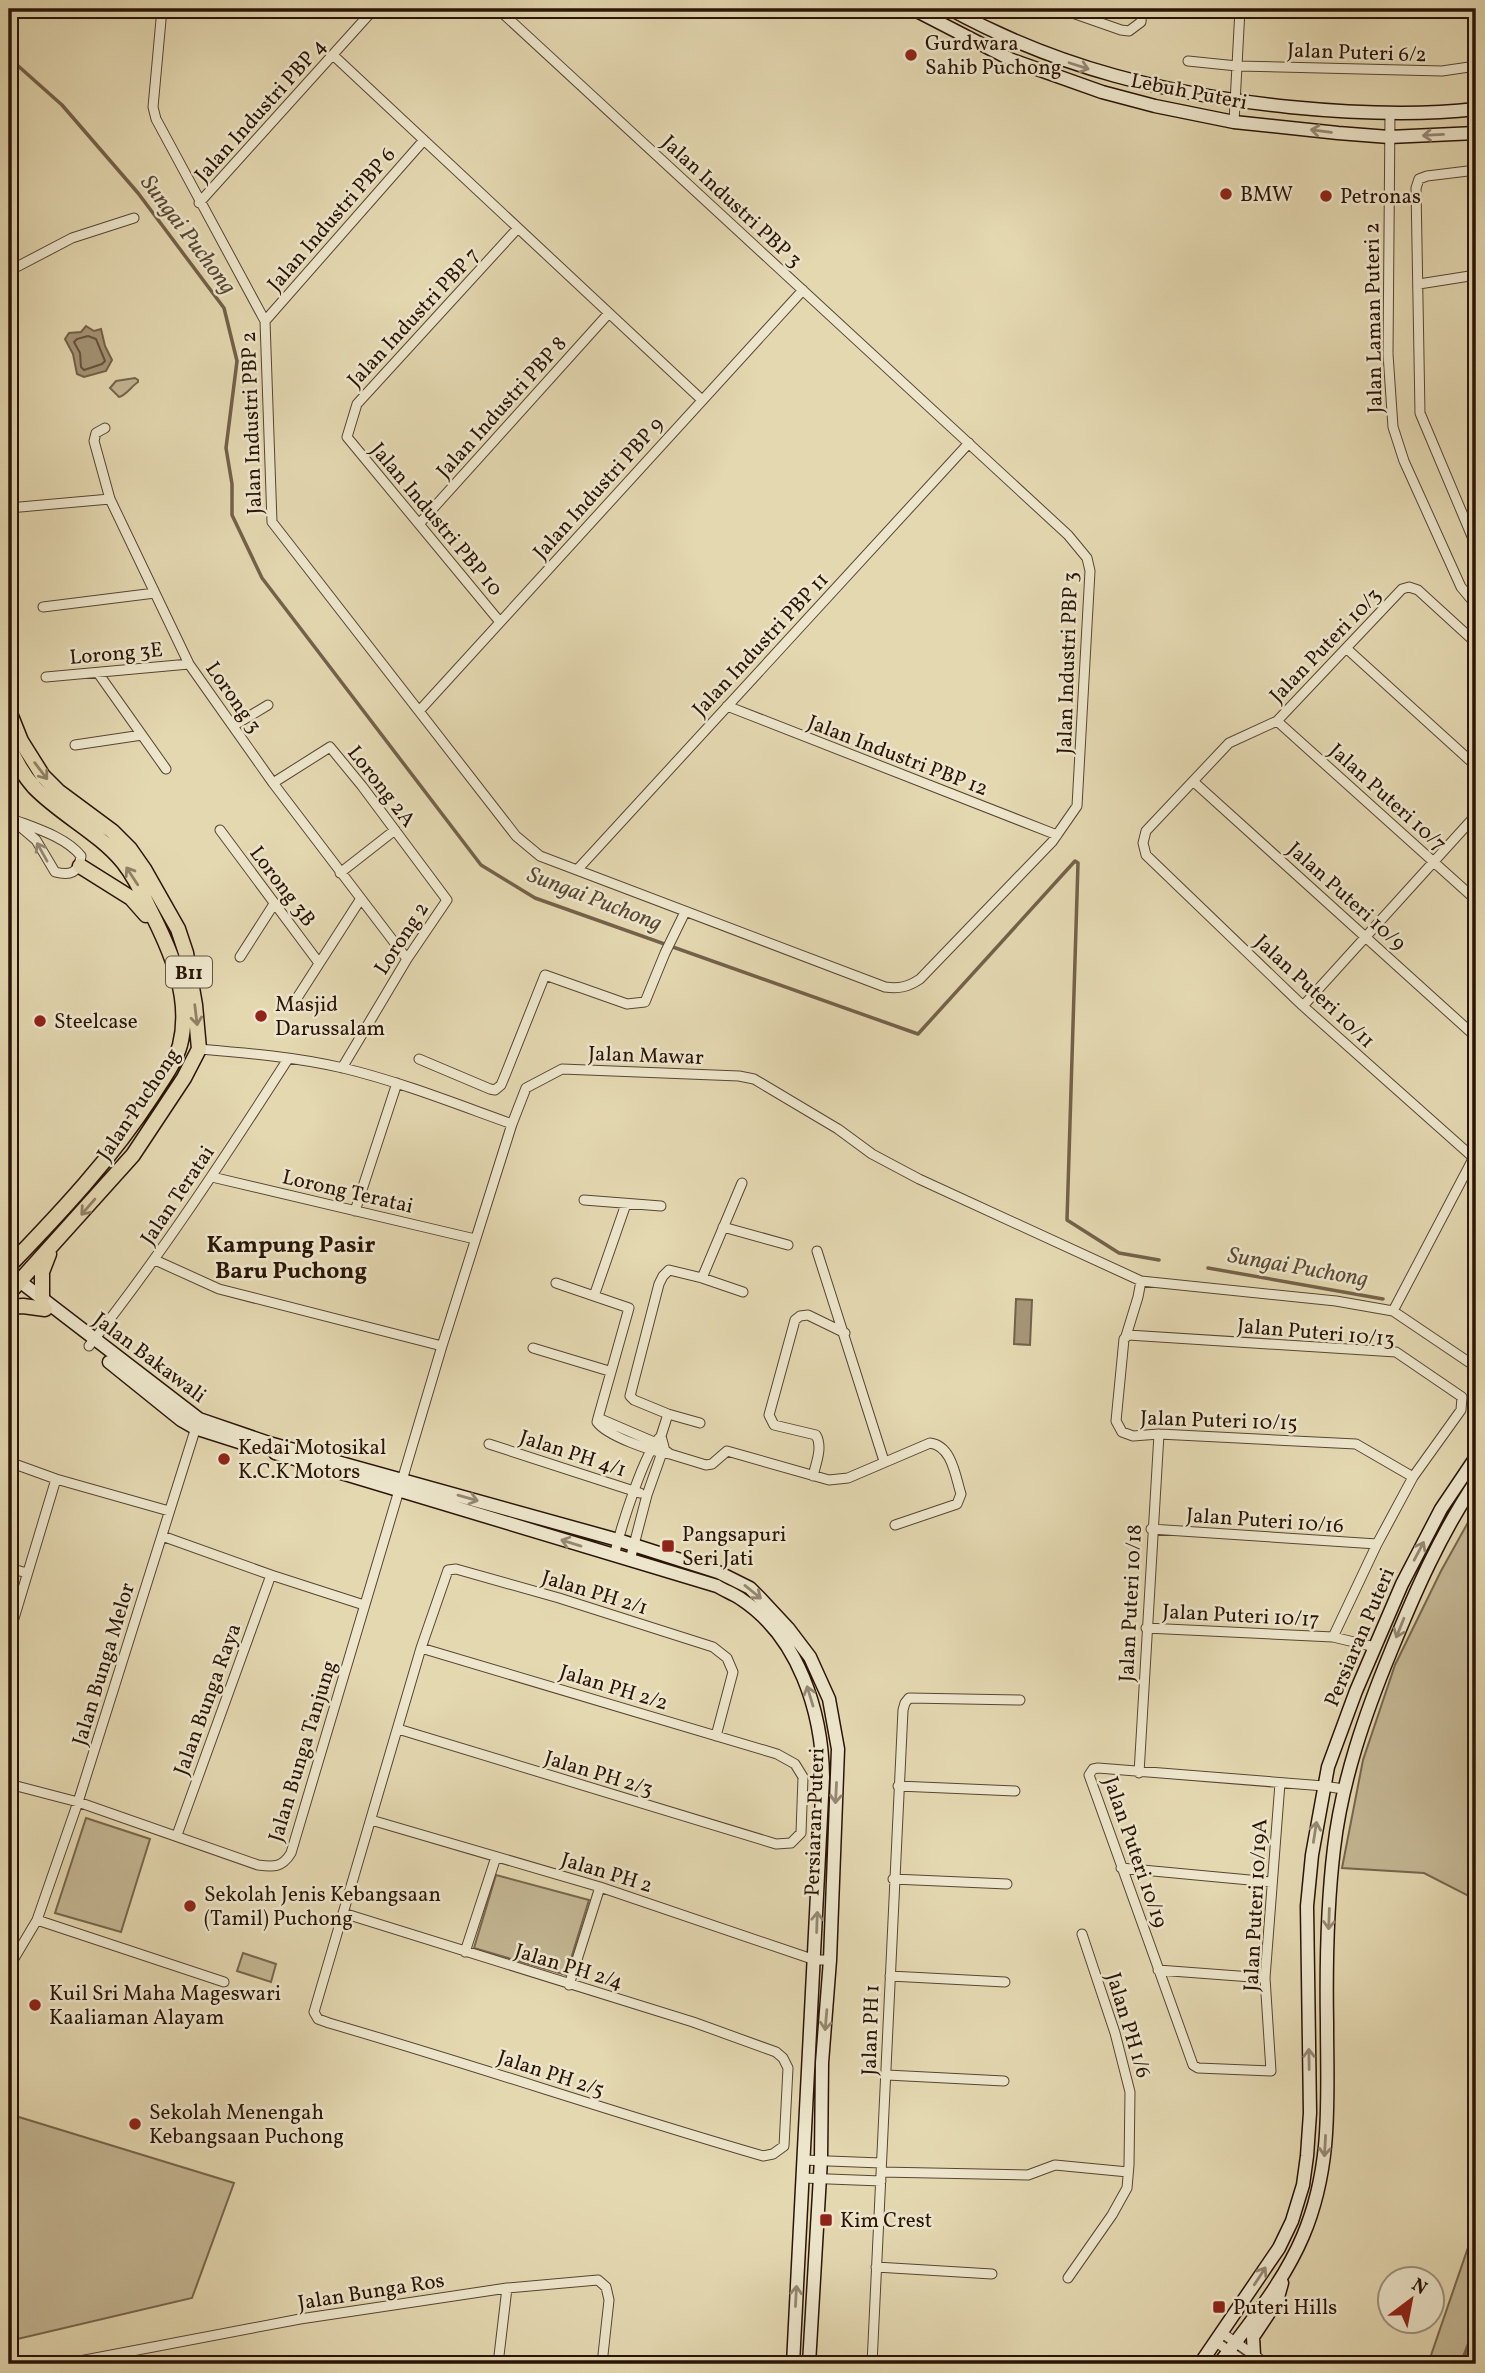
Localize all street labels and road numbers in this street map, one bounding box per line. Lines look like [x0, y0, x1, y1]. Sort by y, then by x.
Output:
street label: Jalan Industri PBP 4 [189, 33, 334, 189]
street label: Jalan Puteri 6/2 [1287, 37, 1427, 70]
street label: Lebuh Puteri [1128, 67, 1249, 118]
street label: Jalan Industri PBP 3 [654, 129, 808, 275]
street label: Jalan Industri PBP 6 [261, 142, 403, 298]
street label: Jalan Laman Puteri 2 [1358, 222, 1391, 414]
street label: Jalan Industri PBP 7 [341, 242, 487, 394]
street label: Jalan Industri PBP 8 [430, 330, 574, 486]
street label: Jalan Industri PBP 2 [235, 331, 270, 515]
street label: Jalan Industri PBP 9 [527, 411, 671, 567]
street label: Jalan Industri PBP 10 [363, 437, 509, 603]
street label: Jalan Industri PBP 11 [686, 566, 836, 724]
street label: Jalan Industri PBP 3 [1051, 571, 1086, 755]
street label: Jalan Puteri 10/3 [1264, 582, 1389, 710]
street label: Lorong 3E [68, 636, 164, 673]
street label: Lorong 3 [198, 656, 268, 739]
street label: Jalan Industri PBP 12 [803, 709, 992, 804]
street label: Jalan Puteri 10/7 [1322, 737, 1452, 859]
street label: Lorong 2A [340, 740, 422, 834]
street label: Jalan Puteri 10/9 [1280, 836, 1412, 958]
street label: Lorong 3B [242, 841, 322, 933]
street label: Lorong 2 [368, 897, 437, 981]
street label: Jalan Puteri 10/11 [1247, 928, 1381, 1056]
road number: B11 [166, 956, 212, 988]
street label: Jalan Mawar [588, 1040, 704, 1073]
street label: Jalan Puchong [91, 1043, 188, 1167]
street label: Jalan Teratai [134, 1140, 222, 1251]
street label: Lorong Teratai [279, 1163, 416, 1222]
street label: Jalan Bakawali [86, 1306, 212, 1410]
street label: Jalan Puteri 10/13 [1236, 1312, 1396, 1355]
street label: Jalan Puteri 10/15 [1140, 1404, 1298, 1439]
street label: Jalan PH 4/1 [515, 1424, 630, 1485]
street label: Jalan Puteri 10/16 [1185, 1502, 1345, 1541]
street label: Jalan Puteri 10/18 [1113, 1523, 1150, 1683]
street label: Jalan PH 2/1 [538, 1564, 651, 1623]
street label: Persiaran Puteri [1318, 1564, 1403, 1712]
street label: Jalan Bunga Melor [66, 1579, 143, 1750]
street label: Jalan Puteri 10/17 [1162, 1598, 1320, 1635]
street label: Jalan Bunga Raya [167, 1620, 249, 1780]
street label: Jalan Bunga Tanjung [262, 1657, 345, 1846]
street label: Jalan PH 2/2 [556, 1658, 671, 1719]
street label: Jalan PH 2/3 [541, 1744, 656, 1805]
street label: Persiaran Puteri [798, 1747, 833, 1897]
street label: Jalan Puteri 10/19 [1095, 1773, 1174, 1932]
street label: Jalan Puteri 10/19A [1237, 1818, 1276, 1992]
street label: Jalan PH 2 [557, 1846, 656, 1901]
street label: Jalan PH 2/4 [511, 1937, 626, 1998]
street label: Jalan PH 1/6 [1098, 1969, 1157, 2082]
street label: Jalan PH 1 [855, 1984, 888, 2076]
street label: Jalan PH 2/5 [493, 2044, 608, 2105]
street label: Jalan Bunga Ros [296, 2267, 446, 2318]

